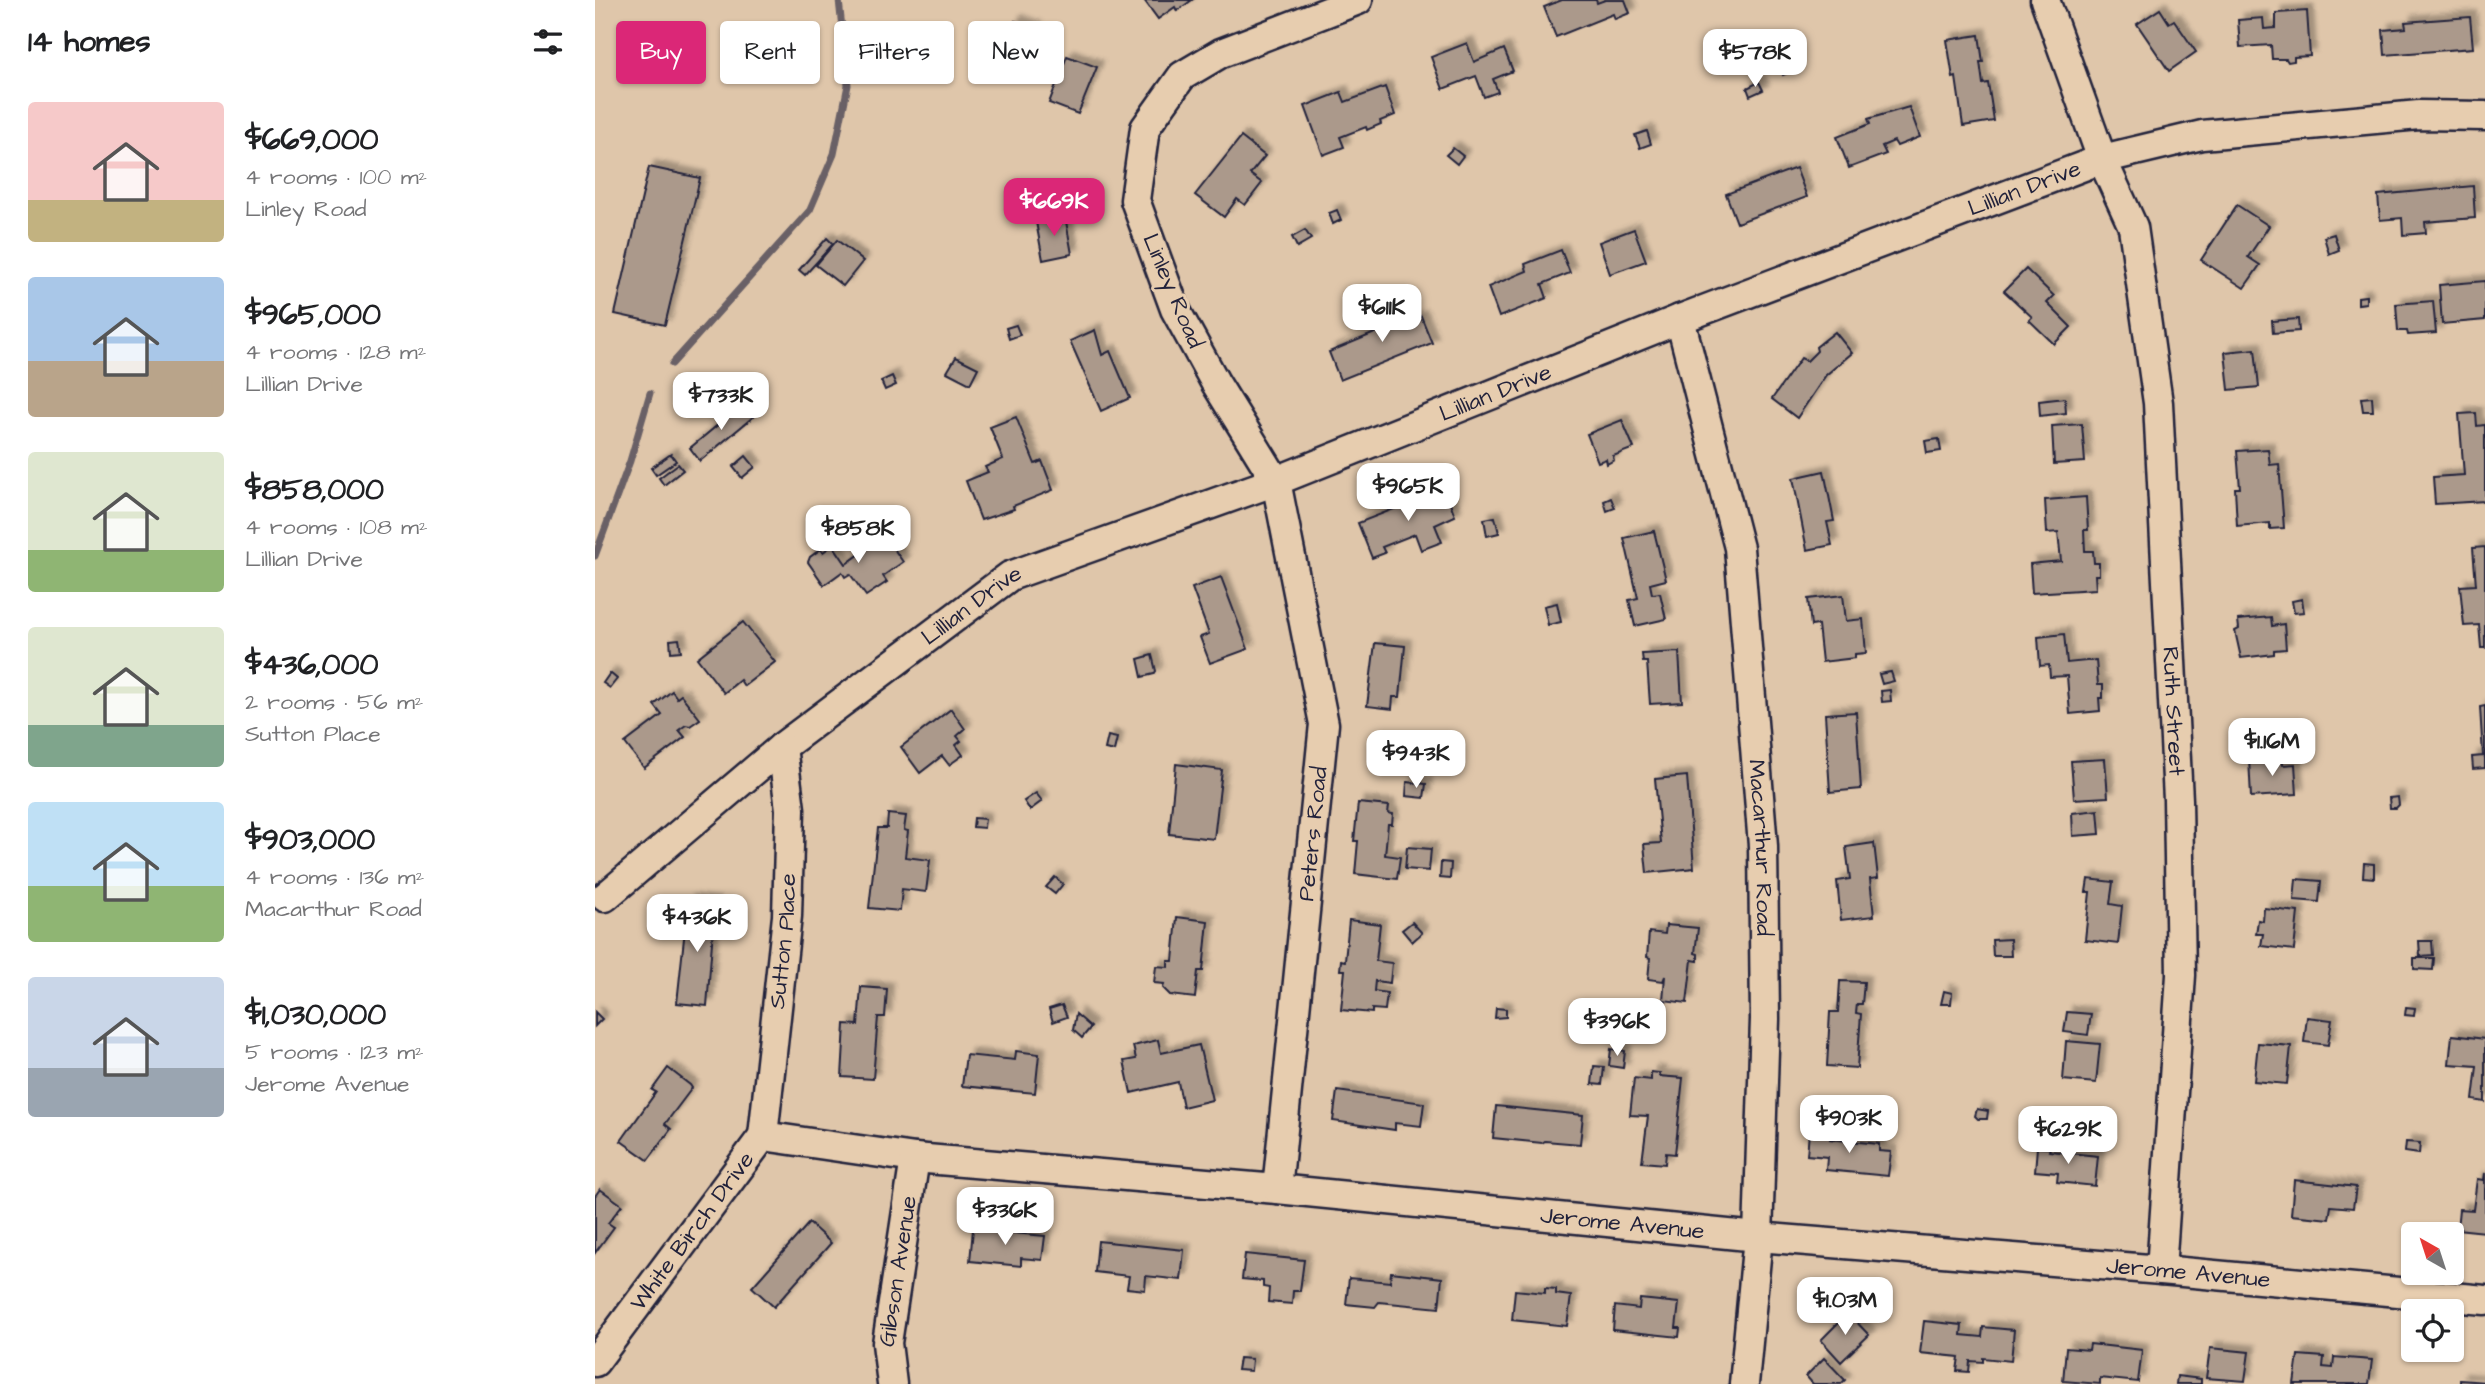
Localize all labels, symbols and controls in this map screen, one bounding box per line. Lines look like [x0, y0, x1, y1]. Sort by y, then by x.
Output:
text: 14 homes [28, 21, 151, 63]
chip: Buy [616, 21, 706, 84]
chip: Rent [720, 21, 820, 84]
chip: Filters [834, 21, 954, 84]
chip: New [968, 21, 1064, 84]
icon: filters [529, 23, 567, 61]
pin: $578K [1706, 29, 1804, 89]
text: $578K [1719, 36, 1791, 68]
text: $669,000 [245, 119, 379, 161]
icon: home [84, 130, 168, 214]
street label: Lillian Drive [1963, 153, 2085, 224]
text: 4 rooms · 100 m² [245, 161, 427, 193]
pin: $669K [1005, 178, 1103, 238]
text: $669K [1020, 185, 1088, 217]
text: Linley Road [245, 193, 367, 225]
street label: Linley Road [1134, 229, 1212, 354]
pin: $611K [1333, 284, 1431, 344]
text: $611K [1358, 291, 1406, 323]
text: $965,000 [245, 294, 381, 336]
icon: home [84, 305, 168, 389]
text: 4 rooms · 128 m² [245, 336, 426, 368]
street label: Lillian Drive [1435, 356, 1556, 430]
text: Lillian Drive [245, 368, 363, 400]
pin: $733K [672, 372, 770, 432]
text: $733K [689, 379, 753, 411]
pin: $965K [1359, 463, 1457, 523]
text: $858,000 [245, 469, 384, 511]
text: $965K [1373, 470, 1443, 502]
icon: home [84, 480, 168, 564]
pin: $858K [809, 505, 907, 565]
text: 4 rooms · 108 m² [245, 511, 428, 543]
text: $858K [822, 512, 894, 544]
text: Lillian Drive [245, 543, 363, 575]
street label: Lillian Drive [915, 557, 1026, 653]
text: $436,000 [245, 644, 378, 686]
street label: Ruth Street [2154, 646, 2193, 777]
icon: home [84, 655, 168, 739]
text: 2 rooms · 56 m² [245, 686, 423, 718]
text: Sutton Place [245, 718, 381, 750]
pin: $1.16M [2215, 718, 2329, 778]
text: $1.16M [2244, 725, 2300, 757]
pin: $943K [1367, 730, 1465, 790]
text: $943K [1382, 737, 1450, 769]
street label: Macarthur Road [1740, 758, 1780, 936]
street label: Peters Road [1290, 765, 1336, 903]
text: $903,000 [245, 819, 375, 861]
icon: home [84, 830, 168, 914]
text: 4 rooms · 136 m² [245, 861, 424, 893]
street label: Sutton Place [761, 873, 804, 1010]
text: Macarthur Road [245, 893, 422, 925]
pin: $436K [648, 894, 746, 954]
text: $436K [663, 901, 731, 933]
text: $1,030,000 [245, 994, 386, 1036]
pin: $396K [1568, 998, 1666, 1058]
icon: home [84, 1005, 168, 1089]
text: $396K [1584, 1005, 1650, 1037]
text: 5 rooms · 123 m² [245, 1036, 424, 1068]
text: Jerome Avenue [245, 1068, 410, 1100]
pin: $903K [1800, 1096, 1898, 1155]
text: $903K [1816, 1102, 1882, 1134]
pin: $629K [2019, 1106, 2117, 1166]
text: $629K [2034, 1113, 2102, 1145]
street label: White Birch Drive [623, 1145, 762, 1317]
pin: $336K [956, 1188, 1054, 1247]
street label: Gibson Avenue [871, 1193, 925, 1349]
text: $336K [973, 1194, 1037, 1226]
street label: Jerome Avenue [1539, 1199, 1706, 1248]
north arrow [2401, 1222, 2464, 1284]
map controls [2401, 1222, 2464, 1362]
street label: Jerome Avenue [2105, 1250, 2272, 1296]
pin: $1.03M [1788, 1278, 1902, 1337]
text: $1.03M [1813, 1284, 1877, 1316]
button: locate [2401, 1299, 2464, 1362]

